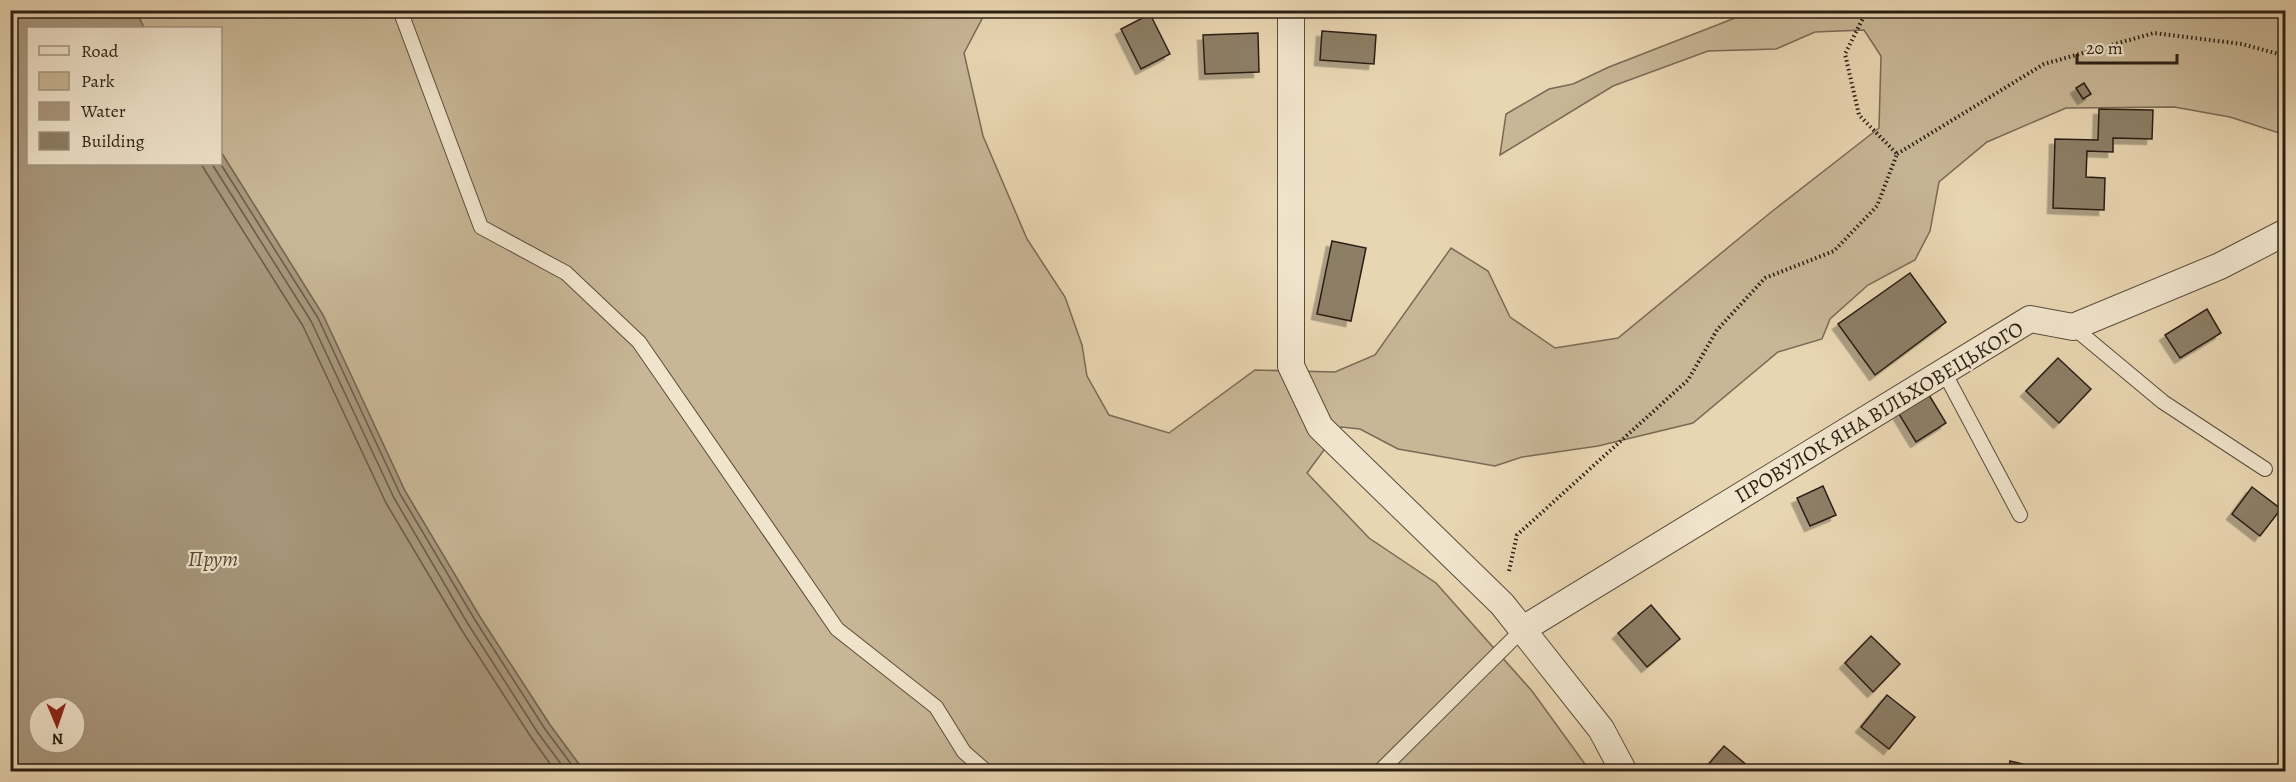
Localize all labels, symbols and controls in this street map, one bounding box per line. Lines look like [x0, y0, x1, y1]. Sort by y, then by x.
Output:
legend [27, 27, 222, 165]
scale bar [2077, 27, 2178, 65]
text: 20 m [2086, 36, 2123, 60]
text: Road [81, 39, 119, 63]
text: Park [81, 69, 115, 93]
text: Water [80, 99, 126, 123]
text: Building [81, 129, 145, 153]
street label: ПРОВУЛОК ЯНА ВІЛЬХОВЕЦЬКОГО [1729, 314, 2029, 510]
water label: Прут [188, 544, 238, 574]
north arrow [27, 695, 87, 755]
text: N [51, 728, 64, 750]

